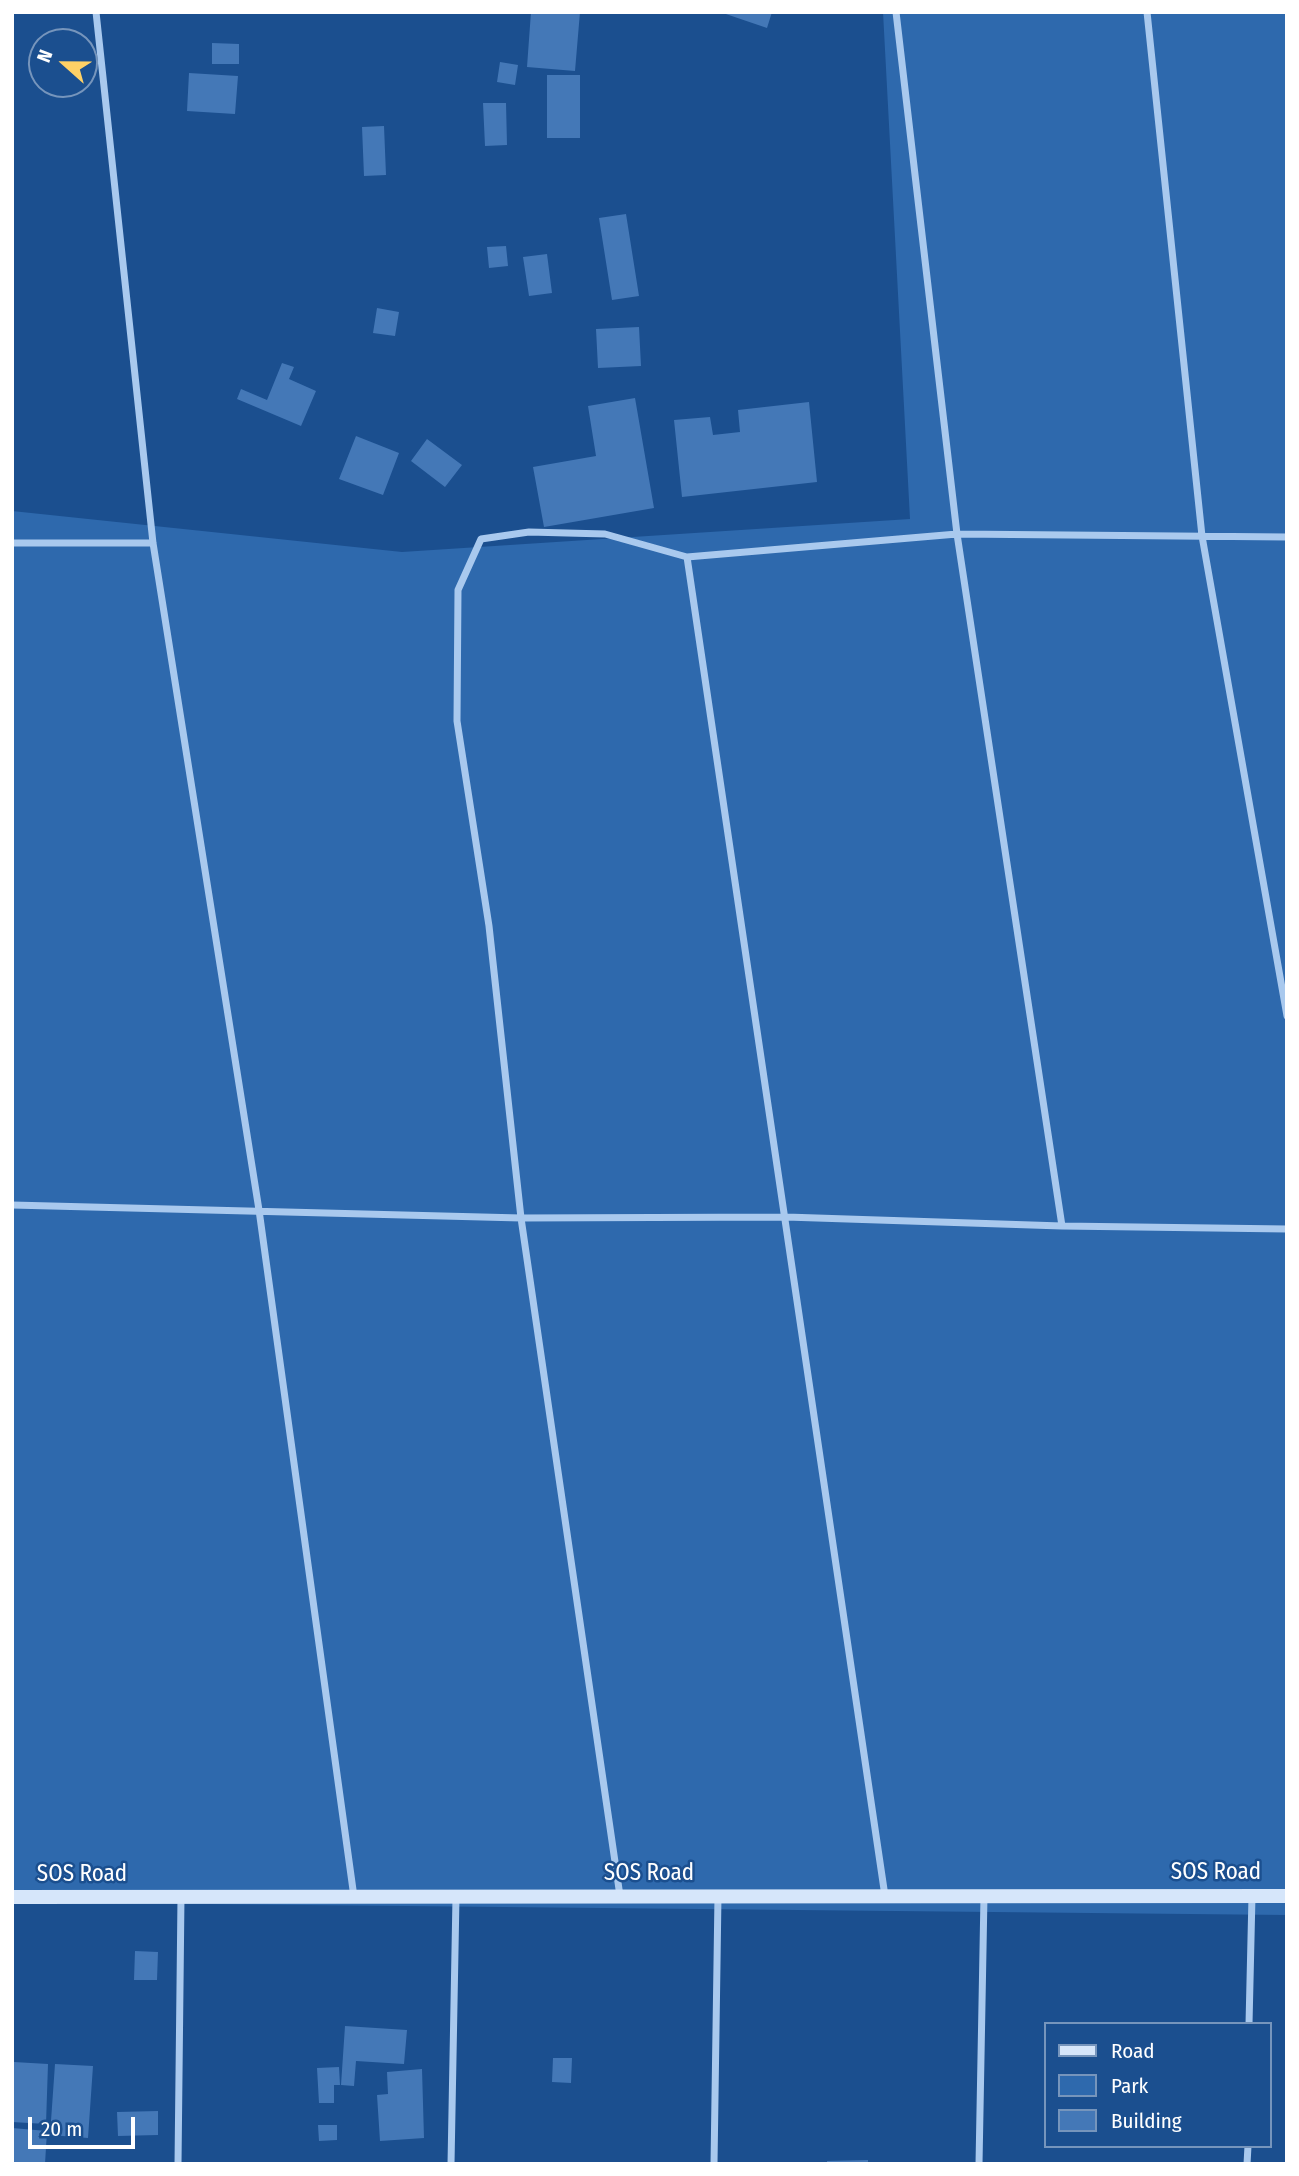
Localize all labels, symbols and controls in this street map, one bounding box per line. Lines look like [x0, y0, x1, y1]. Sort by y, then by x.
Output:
north arrow [28, 28, 98, 98]
text: N [32, 47, 58, 65]
street label: SOS Road [1171, 1859, 1261, 1887]
street label: SOS Road [604, 1860, 694, 1888]
street label: SOS Road [37, 1861, 127, 1889]
legend [1044, 2022, 1271, 2148]
text: Road [1111, 2038, 1155, 2064]
text: Park [1111, 2073, 1148, 2099]
scale bar [32, 2102, 138, 2146]
text: Building [1111, 2108, 1182, 2134]
text: 20 m [41, 2116, 82, 2142]

